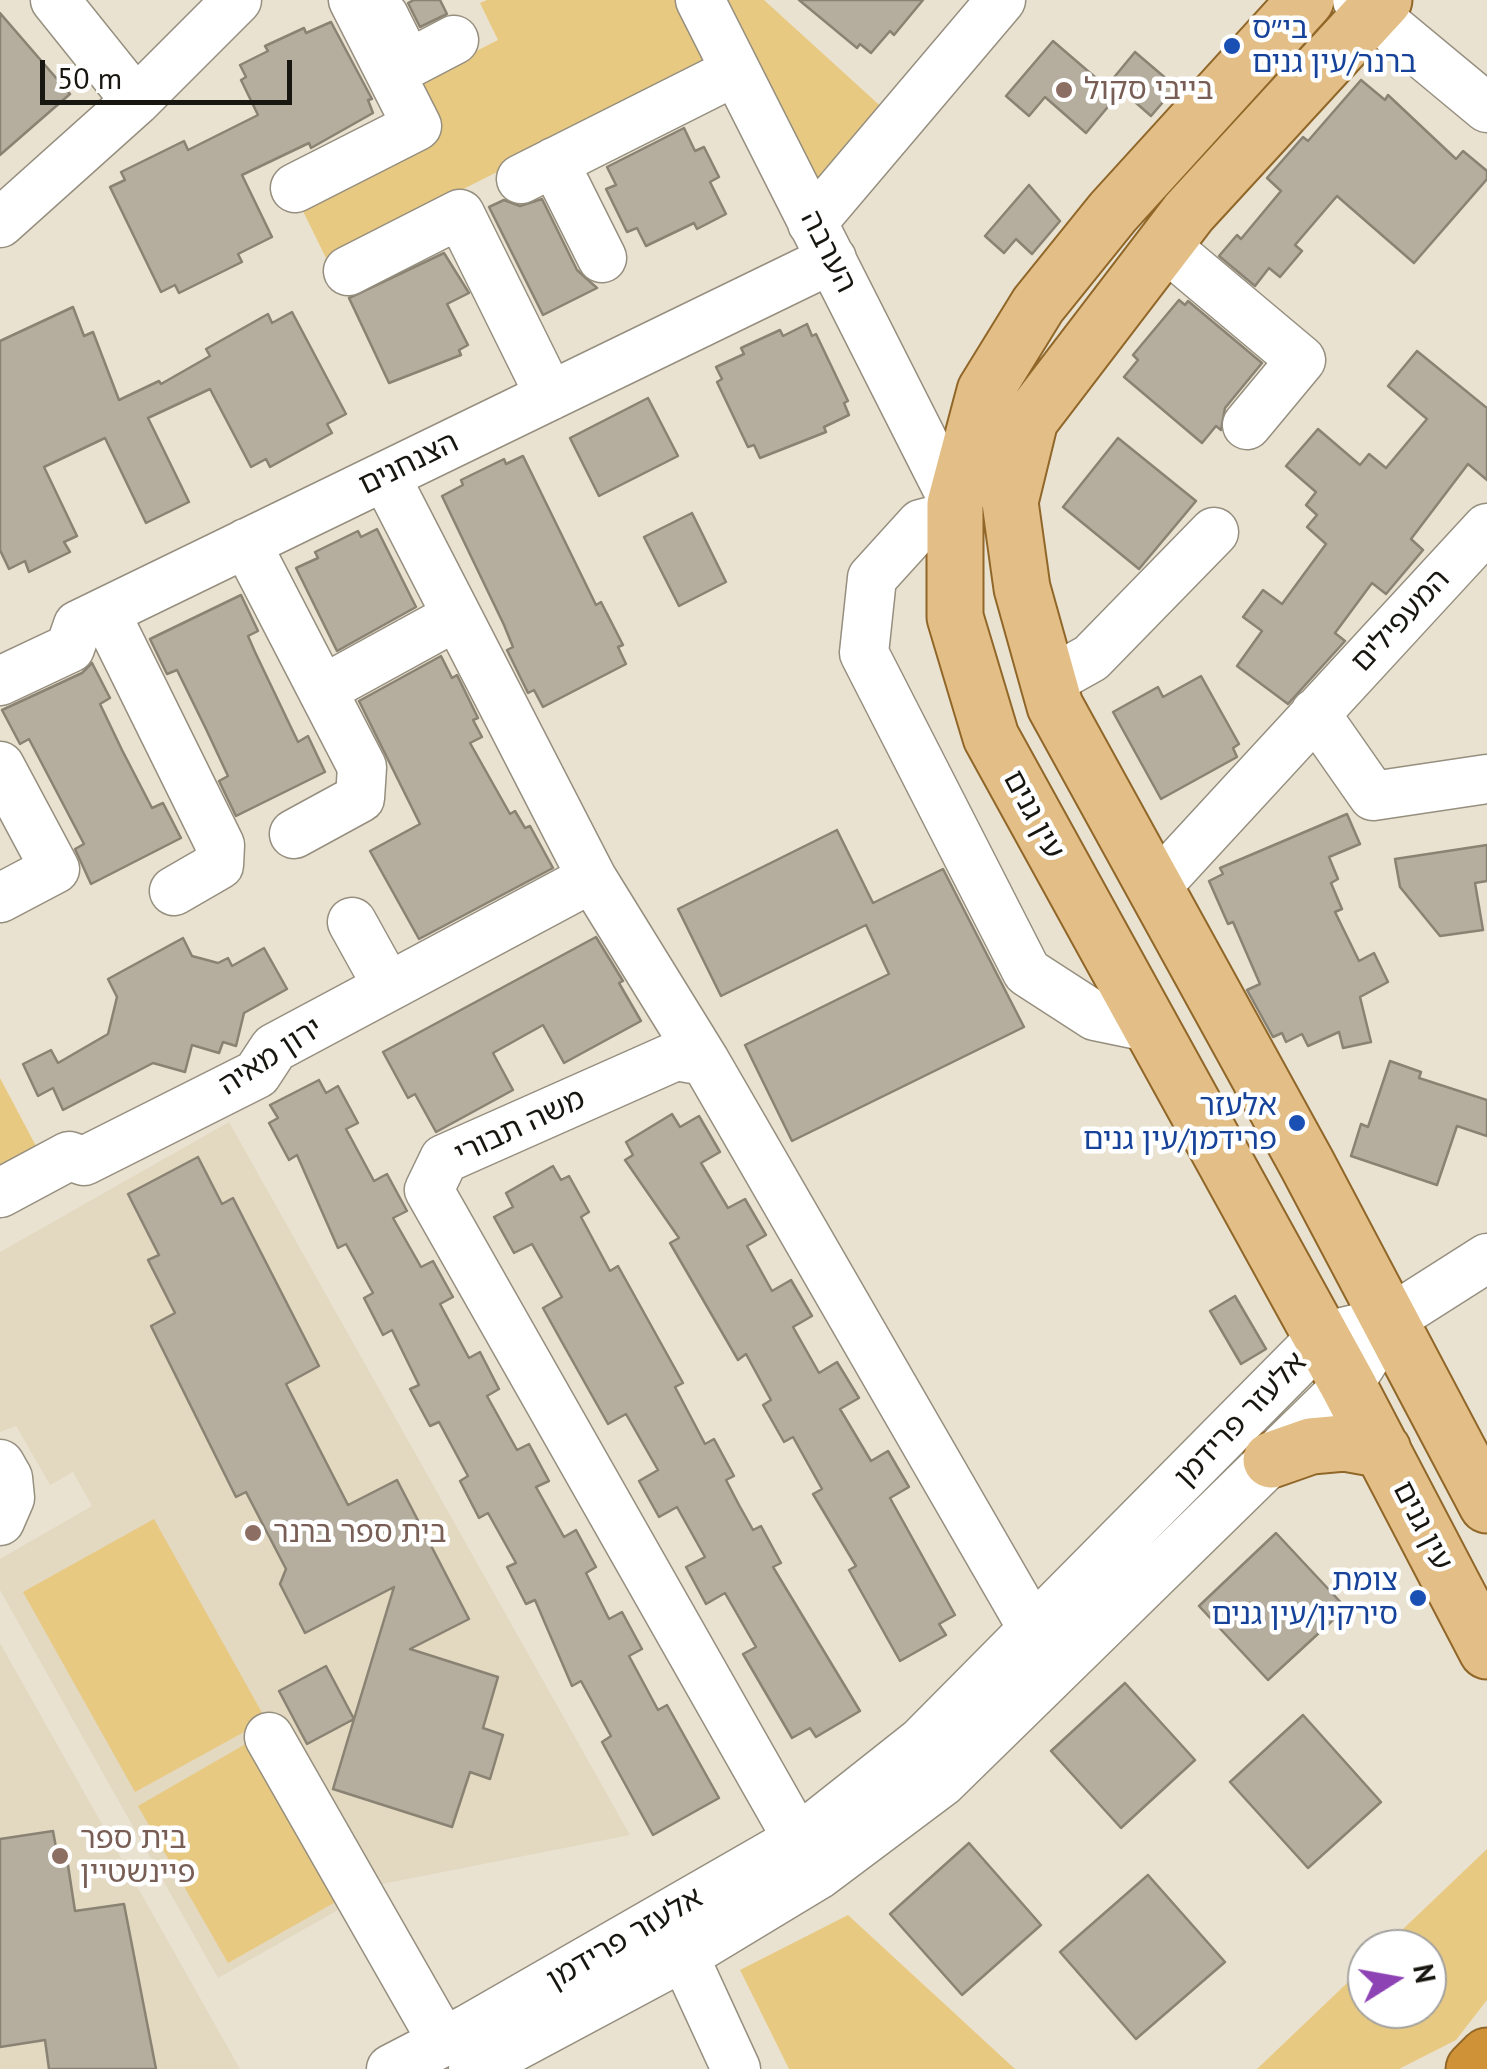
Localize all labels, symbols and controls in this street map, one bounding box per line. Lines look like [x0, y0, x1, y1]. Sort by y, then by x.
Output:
place label: בי״ס ברנר/עין גנים [1252, 11, 1417, 82]
marker: בי״ס ברנר/עין גנים [1221, 35, 1243, 57]
scale bar [45, 40, 298, 102]
text: 50 m [57, 58, 122, 97]
place label: בייבי סקול [1084, 72, 1214, 108]
marker: בייבי סקול [1053, 79, 1075, 101]
street label: הערבה [792, 205, 864, 299]
street label: הצנחנים [353, 425, 465, 503]
street label: המעפילים [1344, 562, 1458, 680]
street label: עין גנים [995, 765, 1071, 865]
street label: ירון מאיה [213, 1010, 329, 1104]
street label: משה תבורי [449, 1081, 591, 1173]
place label: אלעזר פרידמן/עין גנים [1083, 1088, 1277, 1158]
marker: אלעזר פרידמן/עין גנים [1286, 1112, 1308, 1134]
street label: אלעזר פרידמן [1168, 1345, 1314, 1495]
street label: עין גנים [1384, 1475, 1460, 1577]
place label: בית ספר ברנר [273, 1515, 447, 1551]
marker: בית ספר ברנר [242, 1522, 264, 1544]
place label: צומת סירקין/עין גנים [1211, 1563, 1398, 1634]
marker: צומת סירקין/עין גנים [1407, 1587, 1429, 1609]
place label: בית ספר פיינשטיין [80, 1821, 195, 1892]
marker: בית ספר פיינשטיין [49, 1845, 71, 1867]
street label: אלעזר פרידמן [541, 1880, 709, 1998]
north arrow [1347, 1929, 1447, 2029]
text: N [1405, 1961, 1445, 1986]

